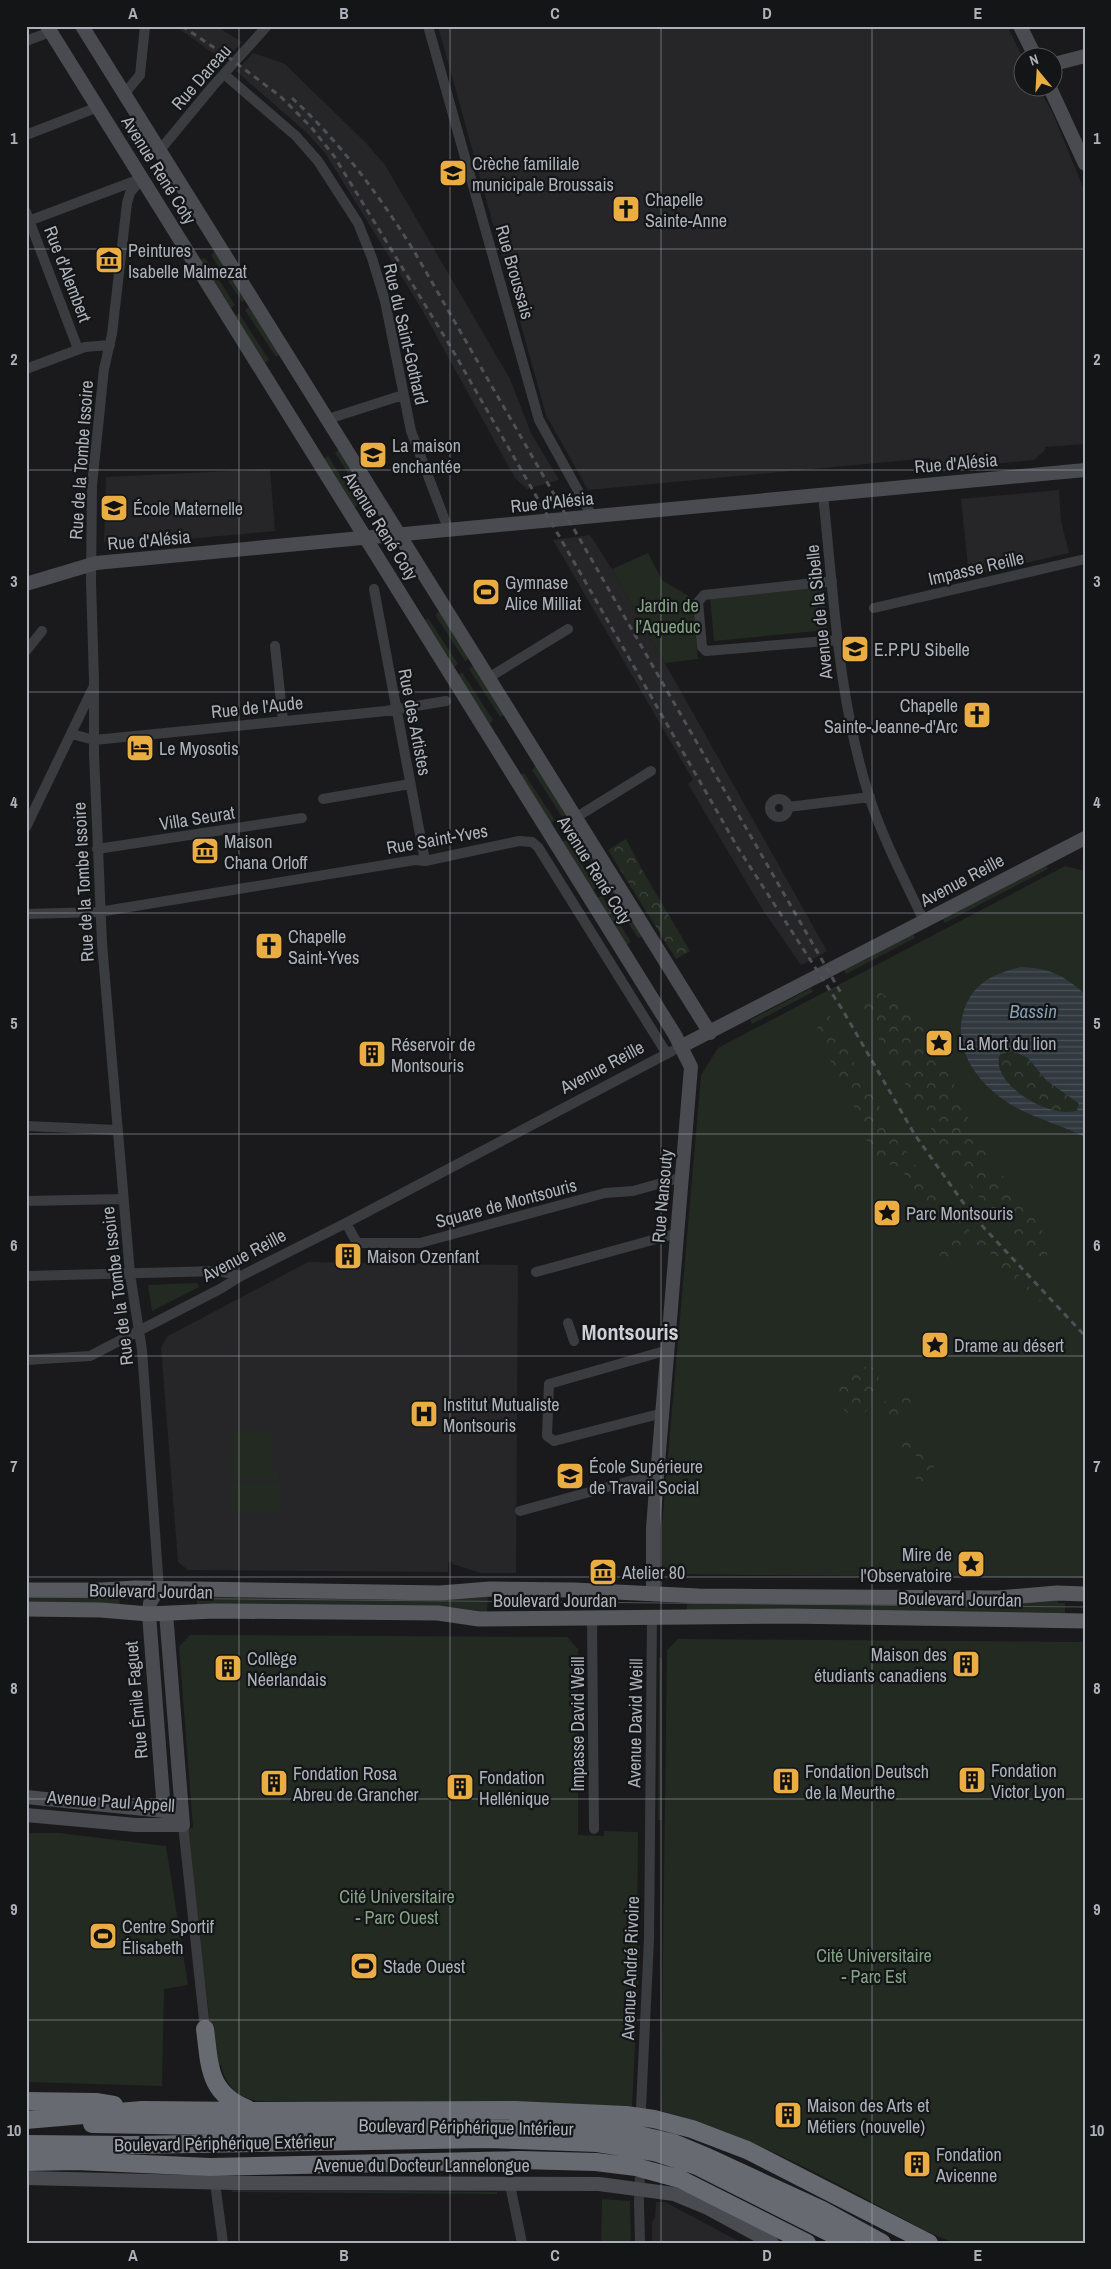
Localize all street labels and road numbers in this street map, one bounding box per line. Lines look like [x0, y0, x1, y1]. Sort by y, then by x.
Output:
street label: Rue Dareau [165, 39, 237, 115]
street label: Avenue René Coty [115, 110, 203, 230]
street label: Rue d'Alembert [38, 222, 98, 326]
street label: Rue Broussais [490, 222, 540, 322]
street label: Rue du Saint-Gothard [378, 261, 434, 407]
street label: Rue de la Tombe Issoire [63, 379, 99, 541]
street label: Rue d'Alésia [913, 447, 999, 479]
street label: Avenue René Coty [337, 466, 425, 586]
street label: Rue d'Alésia [509, 485, 595, 519]
street label: Rue d'Alésia [106, 524, 192, 556]
street label: Avenue de la Sibelle [800, 543, 839, 682]
street label: Impasse Reille [926, 545, 1026, 591]
street label: Rue des Artistes [392, 666, 438, 778]
street label: Rue de l'Aude [210, 690, 304, 724]
street label: Villa Seurat [157, 800, 237, 836]
street label: Rue de la Tombe Issoire [66, 802, 100, 962]
street label: Avenue René Coty [551, 810, 639, 930]
street label: Rue Saint-Yves [384, 818, 490, 860]
street label: Avenue Reille [915, 847, 1008, 913]
street label: Avenue Reille [555, 1034, 648, 1100]
street label: Rue Nansouty [645, 1148, 679, 1244]
street label: Square de Montsouris [433, 1172, 579, 1234]
street label: Rue de la Tombe Issoire [95, 1205, 139, 1367]
street label: Avenue Reille [197, 1222, 290, 1288]
street label: Boulevard Jourdan [89, 1577, 213, 1605]
street label: Boulevard Jourdan [898, 1585, 1022, 1613]
street label: Boulevard Jourdan [493, 1588, 617, 1613]
street label: Rue Émile Faguet [118, 1640, 154, 1760]
street label: Impasse David Weill [565, 1656, 590, 1792]
street label: Avenue David Weill [621, 1658, 649, 1789]
street label: Avenue Paul Appell [45, 1784, 176, 1818]
street label: Avenue André Rivoire [615, 1896, 645, 2041]
street label: Boulevard Périphérique Intérieur [358, 2113, 574, 2141]
street label: Boulevard Périphérique Extérieur [114, 2129, 334, 2157]
street label: Avenue du Docteur Lannelongue [313, 2153, 530, 2178]

